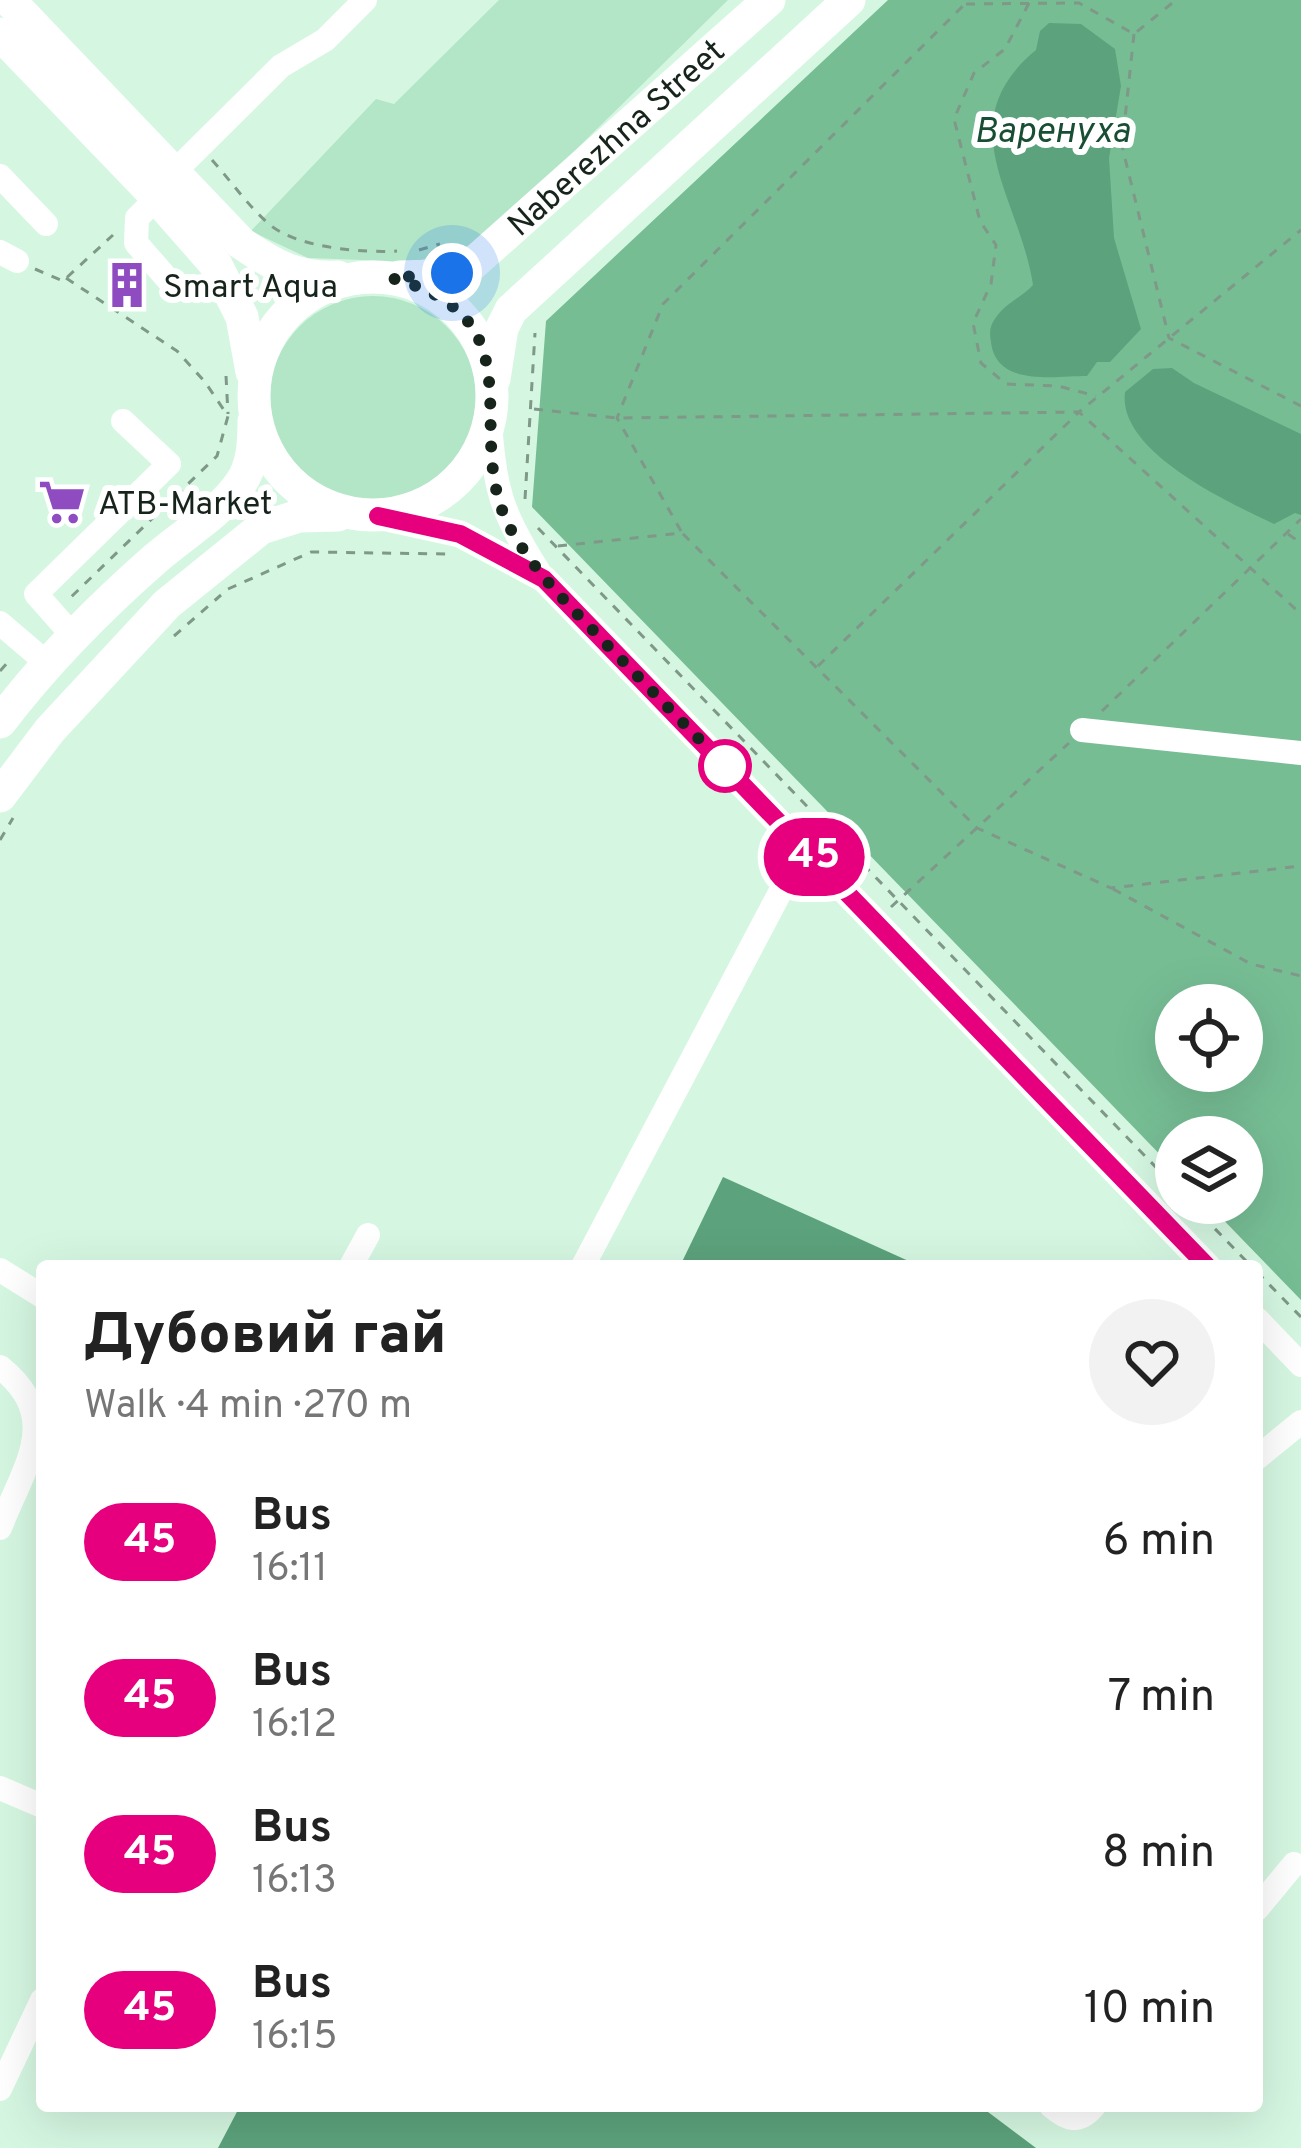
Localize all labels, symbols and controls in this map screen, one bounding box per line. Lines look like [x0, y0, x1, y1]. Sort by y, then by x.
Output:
street label: Naberezhna Street [501, 32, 735, 247]
water label: Варенуха [974, 110, 1131, 156]
your location [422, 243, 482, 303]
building icon: Smart Aqua [102, 260, 152, 310]
place label: Smart Aqua [163, 268, 338, 310]
supermarket icon: ATB-Market [37, 477, 87, 527]
place label: ATB-Market [98, 485, 272, 527]
unlabelled marker [700, 741, 750, 791]
line badge: 45 [760, 818, 868, 896]
text: 45 [788, 830, 840, 883]
map controls [1155, 984, 1263, 1224]
button: locate [1155, 984, 1263, 1092]
button: layers [1155, 1116, 1263, 1224]
button: heart [1089, 1299, 1215, 1425]
text: Дубовий гай [84, 1302, 447, 1374]
text: Walk · 4 min · 270 m [84, 1383, 412, 1432]
text: Bus [252, 1489, 332, 1546]
text: 6 min [1103, 1514, 1215, 1571]
text: 45 [124, 1515, 176, 1568]
text: 16:11 [252, 1546, 328, 1595]
text: Bus [252, 1645, 332, 1702]
text: 7 min [1108, 1670, 1215, 1727]
text: 45 [124, 1671, 176, 1724]
text: 16:12 [252, 1702, 337, 1751]
text: Bus [252, 1801, 332, 1858]
text: 8 min [1102, 1826, 1215, 1883]
text: 45 [124, 1827, 176, 1880]
text: 16:13 [252, 1858, 337, 1907]
text: Bus [252, 1957, 332, 2014]
text: 10 min [1084, 1982, 1215, 2039]
text: 45 [124, 1983, 176, 2036]
text: 16:15 [252, 2014, 337, 2063]

